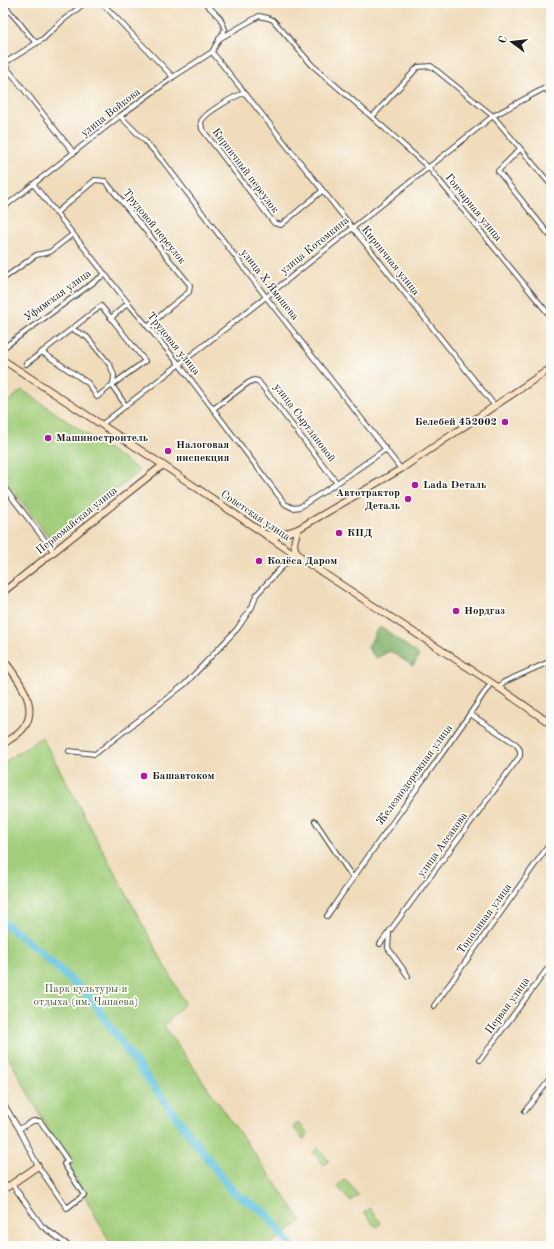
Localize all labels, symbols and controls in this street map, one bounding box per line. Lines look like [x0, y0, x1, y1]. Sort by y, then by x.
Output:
north arrow [492, 22, 532, 62]
text: С [498, 35, 510, 45]
street label: улица Войкова [79, 86, 143, 139]
street label: Кирпичный переулок [210, 127, 281, 216]
street label: Гончарная улица [443, 172, 504, 244]
street label: Трудовой переулок [121, 187, 188, 267]
street label: улица Котомкина [279, 215, 352, 277]
street label: Кирпичная улица [359, 224, 422, 298]
street label: улица Х.Ямашева [238, 247, 300, 323]
street label: Уфимская улица [23, 268, 94, 324]
street label: Трудовая улица [144, 311, 202, 378]
street label: улица Сыртлановой [271, 382, 337, 464]
place label: Белебей 452002 [415, 417, 497, 428]
marker: Белебей 452002 [500, 417, 510, 427]
marker: Машиностроитель [43, 433, 53, 443]
place label: Машиностроитель [56, 433, 148, 444]
place label: Налоговая инспекция [176, 440, 230, 464]
marker: Налоговая инспекция [163, 446, 173, 456]
marker: Lada Dеталь [410, 480, 420, 490]
place label: Lada Dеталь [423, 480, 486, 491]
street label: Первомайская улица [34, 485, 120, 557]
place label: Автотрактор Деталь [336, 488, 400, 512]
street label: Советская улица [218, 489, 292, 544]
marker: Автотрактор Деталь [403, 494, 413, 504]
marker: КПД [334, 528, 344, 538]
place label: КПД [347, 528, 372, 539]
marker: Колёса Даром [254, 556, 264, 566]
place label: Колёса Даром [267, 556, 337, 567]
marker: Нордгаз [451, 606, 461, 616]
place label: Нордгаз [464, 606, 505, 617]
street label: Железнодорожная улица [375, 722, 455, 827]
marker: Башавтоком [139, 771, 149, 781]
place label: Башавтоком [152, 771, 215, 782]
street label: улица Аксакова [416, 810, 470, 879]
street label: Тополиная улица [456, 881, 514, 956]
street label: Первая улица [484, 975, 532, 1036]
park label: Парк культуры и отдыха (им. Чапаева) [34, 984, 138, 1008]

